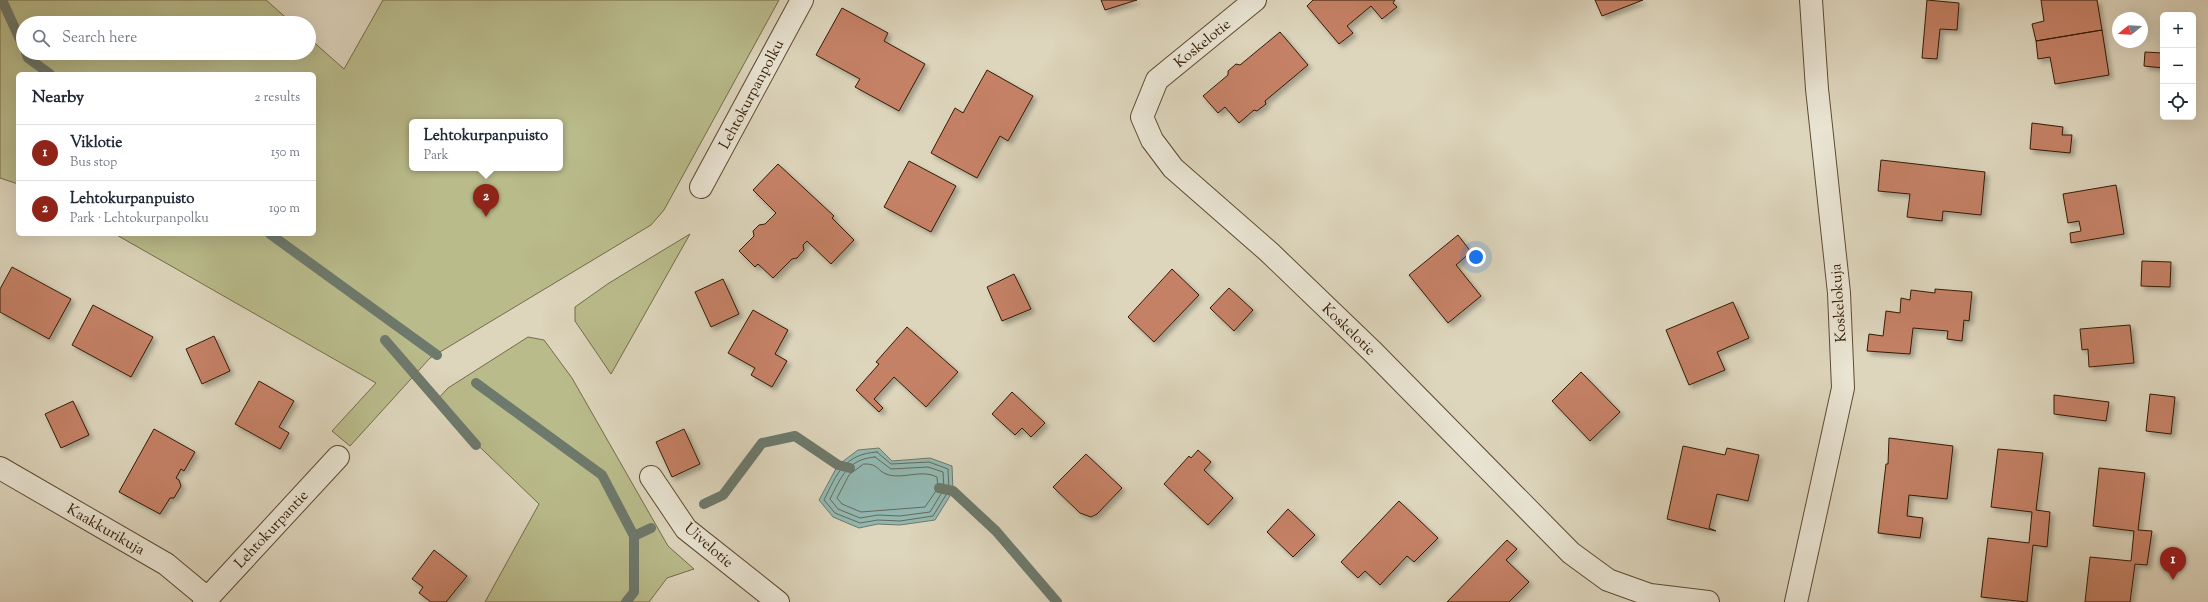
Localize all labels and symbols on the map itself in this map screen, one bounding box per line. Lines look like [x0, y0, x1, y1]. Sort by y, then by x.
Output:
north arrow [2112, 12, 2148, 48]
street label: Koskelotie [1170, 15, 1236, 74]
street label: Lehtokurpanpolku [715, 36, 790, 153]
pin: 2 [473, 184, 499, 217]
your location [1466, 247, 1486, 267]
street label: Koskelokuja [1826, 263, 1853, 343]
street label: Koskelotie [1316, 299, 1380, 361]
street label: Lehtokurpantie [230, 486, 314, 574]
street label: Kaakkurikuja [62, 499, 148, 561]
street label: Uivelotie [679, 519, 737, 573]
pin: 1 [2160, 547, 2186, 580]

